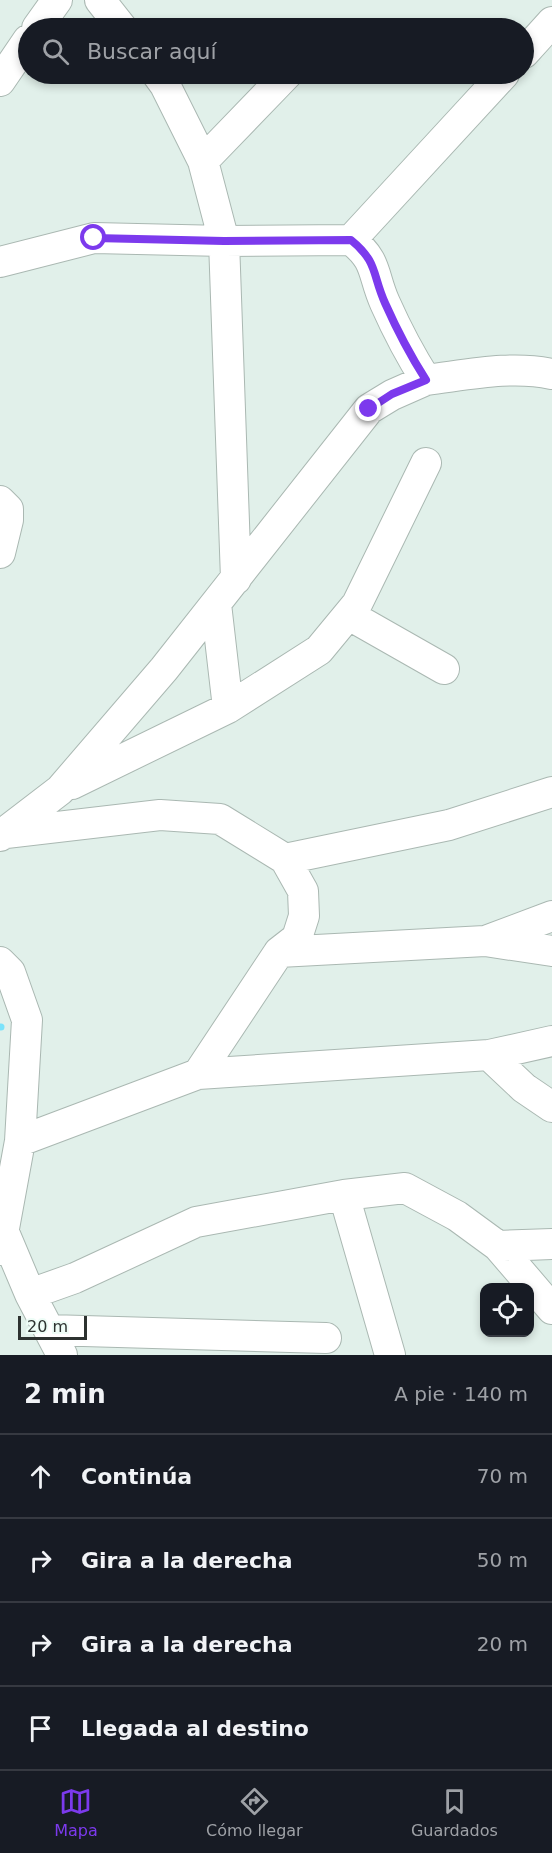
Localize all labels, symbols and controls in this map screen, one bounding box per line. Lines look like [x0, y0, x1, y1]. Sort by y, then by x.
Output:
search box [18, 18, 534, 84]
icon: search [39, 35, 72, 68]
text: Buscar aquí [87, 39, 217, 64]
route start [80, 224, 106, 250]
route end [355, 395, 381, 421]
map controls [480, 1283, 534, 1337]
button: locate [480, 1283, 534, 1337]
scale bar [18, 1313, 87, 1340]
text: 20 m [27, 1317, 68, 1336]
text: 2 min [24, 1379, 106, 1409]
text: A pie · 140 m [394, 1382, 528, 1406]
icon: ahead [24, 1460, 57, 1493]
text: Continúa [81, 1464, 192, 1489]
text: 70 m [477, 1464, 528, 1488]
icon: right [24, 1544, 57, 1577]
text: Gira a la derecha [81, 1548, 293, 1573]
text: 50 m [477, 1548, 528, 1572]
icon: right [24, 1628, 57, 1661]
text: Gira a la derecha [81, 1632, 293, 1657]
text: 20 m [477, 1632, 528, 1656]
icon: arrive [24, 1712, 57, 1745]
text: Llegada al destino [81, 1716, 309, 1741]
tab: Mapa [54, 1785, 98, 1840]
tab: Cómo llegar [206, 1785, 303, 1840]
tab: Guardados [411, 1785, 498, 1840]

